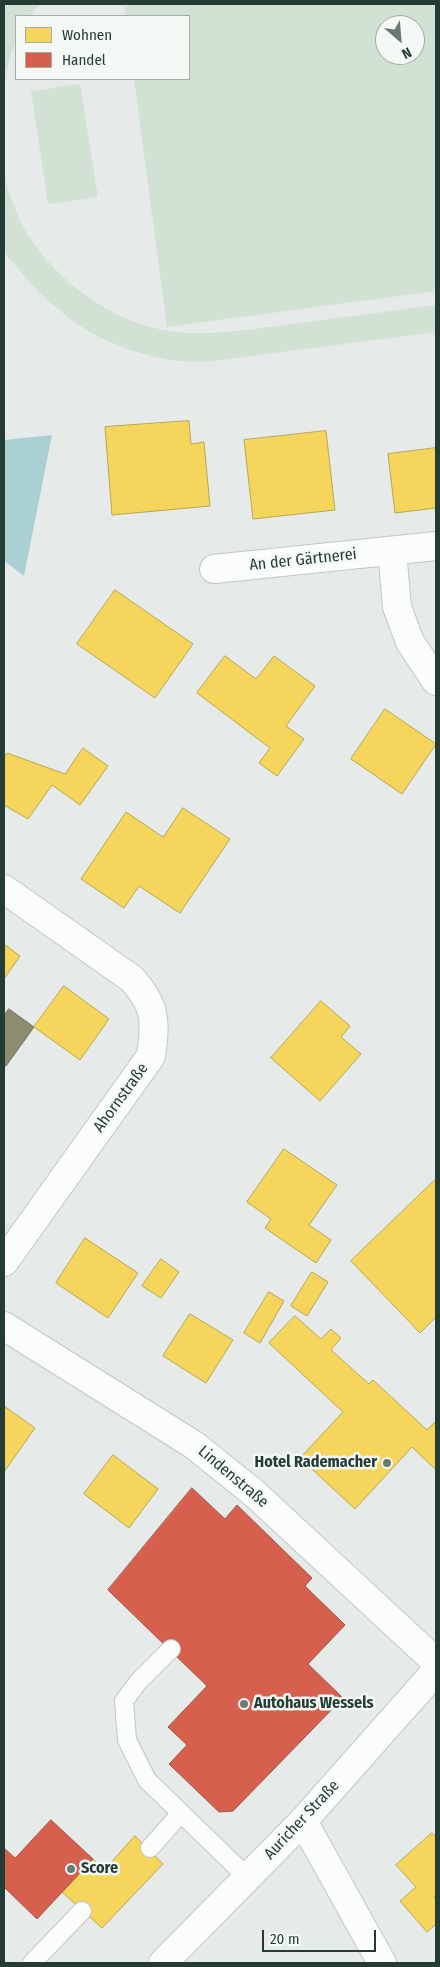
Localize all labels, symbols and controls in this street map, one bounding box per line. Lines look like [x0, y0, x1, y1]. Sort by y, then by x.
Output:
legend [15, 15, 190, 80]
north arrow [375, 15, 425, 65]
text: Wohnen [62, 26, 112, 44]
text: N [399, 43, 414, 62]
text: Handel [62, 51, 106, 69]
street label: An der Gärtnerei [248, 545, 358, 575]
street label: Ahornstraße [90, 1060, 152, 1136]
street label: Lindenstraße [194, 1442, 272, 1512]
place label: Hotel Rademacher [255, 1453, 377, 1473]
marker: Hotel Rademacher [381, 1457, 393, 1469]
place label: Autohaus Wessels [254, 1694, 374, 1714]
marker: Autohaus Wessels [238, 1698, 250, 1710]
street label: Auricher Straße [260, 1776, 344, 1864]
place label: Score [81, 1859, 118, 1879]
marker: Score [65, 1863, 77, 1875]
scale bar [265, 1920, 379, 1952]
text: 20 m [270, 1930, 300, 1948]

